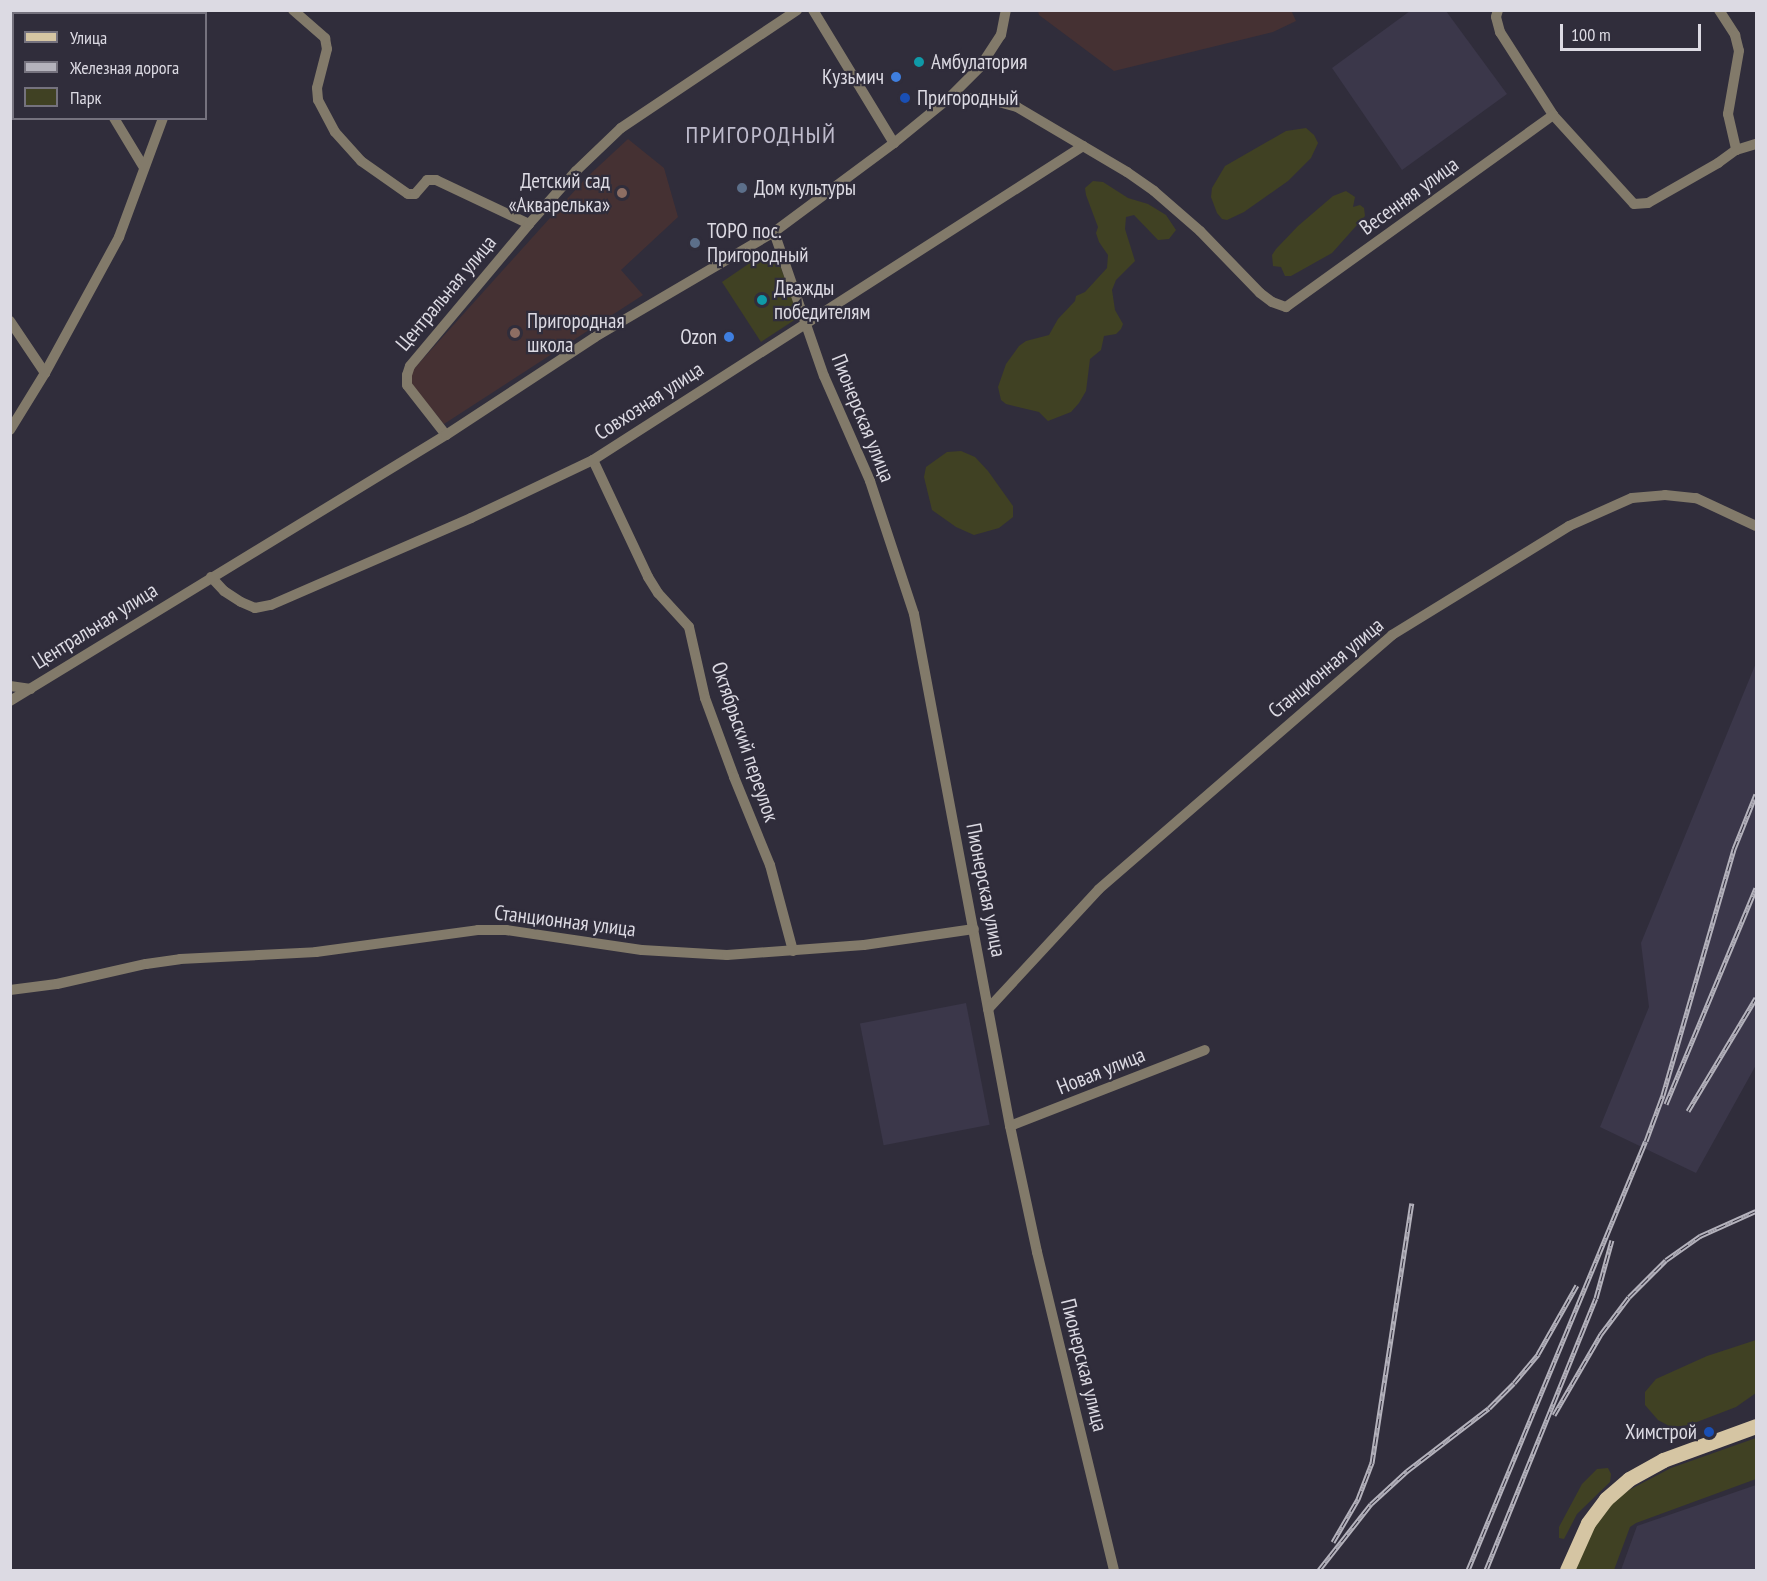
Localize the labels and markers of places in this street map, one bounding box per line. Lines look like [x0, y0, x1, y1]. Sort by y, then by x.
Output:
place label: Амбулатория [931, 49, 1027, 75]
marker: Амбулатория [912, 55, 926, 69]
place label: Кузьмич [822, 64, 884, 90]
marker: Кузьмич [889, 70, 903, 84]
place label: Пригородный [917, 85, 1018, 111]
marker: Пригородный [898, 91, 912, 105]
place label: Детский сад «Акварелька» [508, 168, 610, 218]
place label: Дом культуры [754, 175, 856, 201]
marker: Дом культуры [735, 181, 749, 195]
marker: Детский сад «Акварелька» [615, 186, 629, 200]
place label: ТОРО пос. Пригородный [707, 218, 808, 268]
marker: ТОРО пос. Пригородный [688, 236, 702, 250]
place label: Дважды победителям [774, 275, 870, 325]
marker: Дважды победителям [755, 293, 769, 307]
place label: Пригородная школа [527, 308, 625, 358]
place label: Ozon [680, 324, 717, 350]
marker: Пригородная школа [508, 326, 522, 340]
marker: Ozon [722, 330, 736, 344]
place label: Химстрой [1625, 1419, 1697, 1445]
marker: Химстрой [1702, 1425, 1716, 1439]

